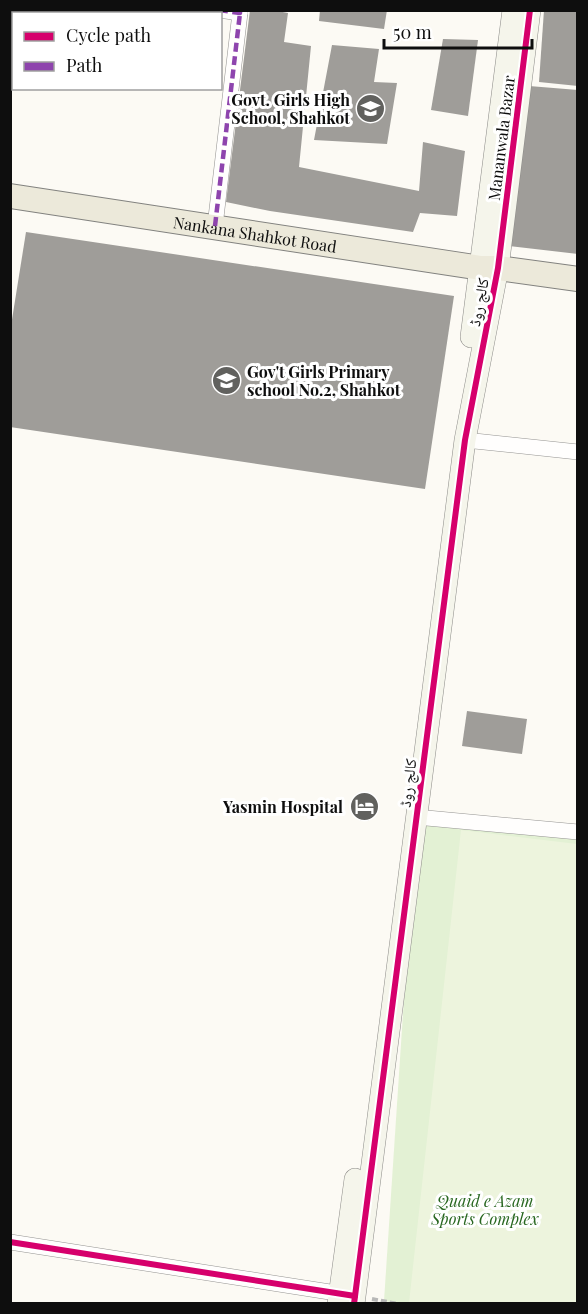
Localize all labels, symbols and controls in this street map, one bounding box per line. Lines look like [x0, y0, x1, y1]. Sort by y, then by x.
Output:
legend [12, 12, 222, 90]
scale bar [384, 12, 532, 50]
text: 50 m [393, 20, 432, 44]
text: Cycle path [66, 23, 151, 47]
text: Path [66, 53, 103, 77]
street label: Mananwala Bazar [483, 74, 519, 202]
place label: Govt. Girls High School, Shahkot [231, 89, 350, 128]
school or university icon: Govt. Girls High School, Shahkot [355, 92, 387, 124]
street label: Nankana Shahkot Road [172, 211, 338, 256]
street label: کالج روڈ [463, 276, 494, 328]
place label: Gov't Girls Primary school No.2, Shahkot [247, 361, 401, 400]
school or university icon: Gov't Girls Primary school No.2, Shahkot [210, 364, 242, 396]
street label: کالج روڈ [394, 757, 421, 809]
hotel icon: Yasmin Hospital [348, 790, 380, 822]
place label: Yasmin Hospital [222, 796, 343, 817]
park label: Quaid e Azam Sports Complex [430, 1190, 539, 1229]

